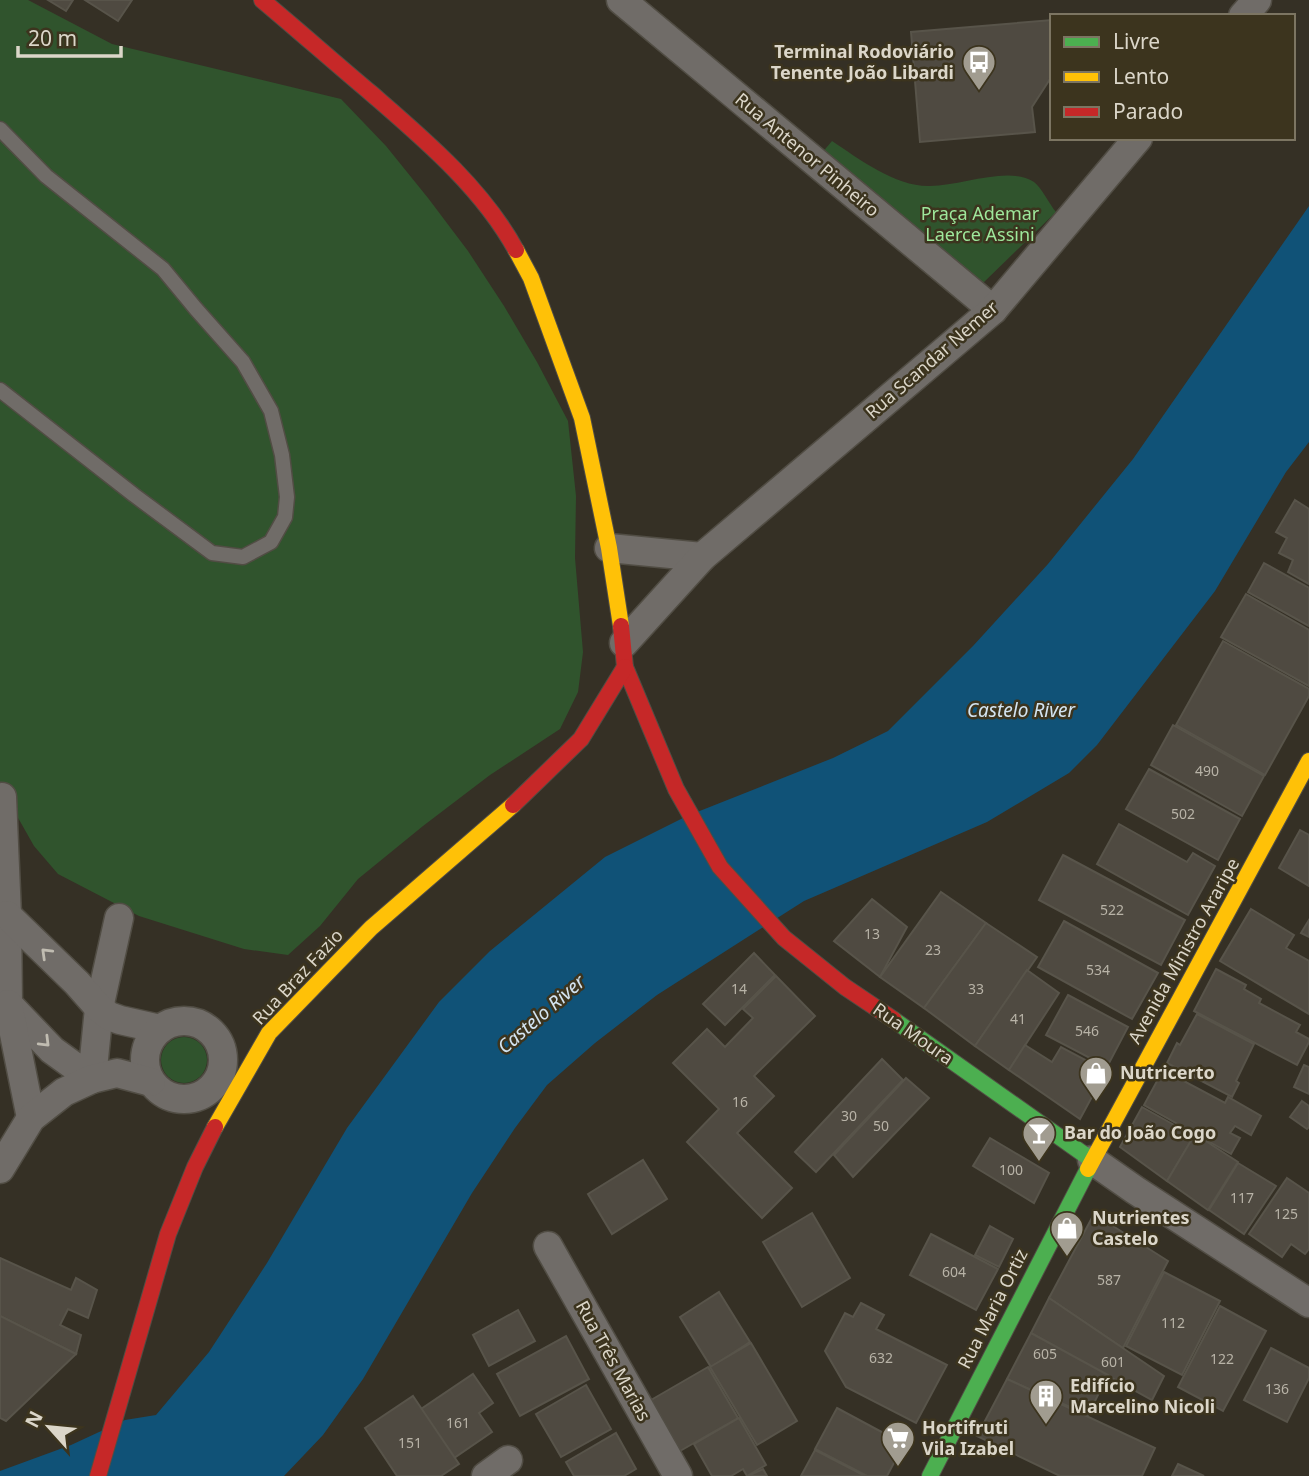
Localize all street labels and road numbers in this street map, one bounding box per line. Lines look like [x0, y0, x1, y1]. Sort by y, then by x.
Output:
street label: Rua Antenor Pinheiro [731, 87, 885, 222]
street label: Rua Scandar Nemer [860, 295, 1003, 424]
street label: Avenida Ministro Araripe [1122, 853, 1244, 1048]
street label: Rua Braz Fazio [247, 923, 348, 1029]
street label: Rua Moura [869, 997, 958, 1070]
street label: Rua Maria Ortiz [952, 1245, 1033, 1373]
street label: Rua Três Marias [571, 1296, 657, 1425]

